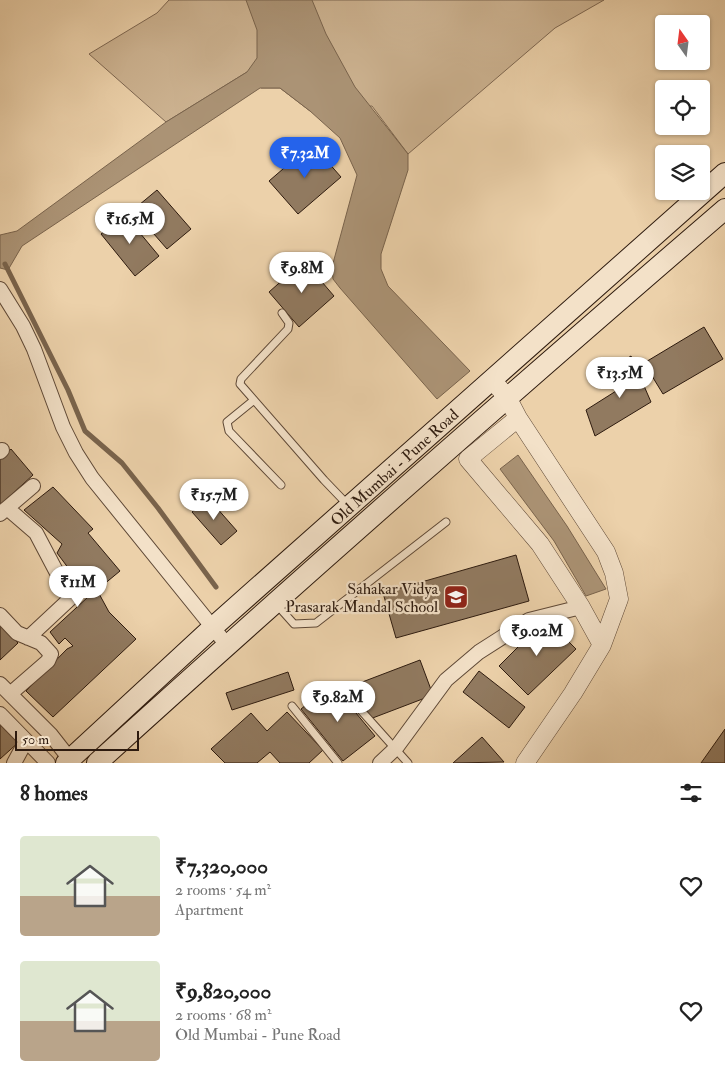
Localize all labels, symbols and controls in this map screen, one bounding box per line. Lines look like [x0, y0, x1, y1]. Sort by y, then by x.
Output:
north arrow [655, 15, 710, 70]
map controls [655, 15, 710, 200]
button: locate [655, 80, 710, 135]
pin: ₹7.32M [264, 136, 346, 179]
text: ₹7.32M [281, 143, 329, 163]
button: layers [655, 145, 710, 200]
pin: ₹16.5M [89, 202, 171, 245]
text: ₹16.5M [106, 209, 154, 229]
pin: ₹9.8M [267, 252, 337, 294]
text: ₹9.8M [280, 258, 324, 278]
pin: ₹13.5M [579, 356, 661, 399]
text: ₹13.5M [597, 363, 643, 383]
street label: Old Mumbai - Pune Road [326, 405, 463, 531]
pin: ₹15.7M [173, 478, 255, 521]
text: ₹15.7M [191, 485, 237, 505]
pin: ₹11M [48, 566, 108, 608]
text: ₹11M [60, 572, 96, 592]
place label: Sahakar Vidya Prasarak Mandal School [285, 579, 438, 617]
school or university icon: Sahakar Vidya Prasarak Mandal School [443, 584, 469, 610]
pin: ₹9.02M [496, 614, 578, 657]
text: ₹9.02M [511, 621, 563, 641]
pin: ₹9.82M [297, 680, 379, 723]
text: ₹9.82M [312, 687, 364, 707]
scale bar [15, 728, 139, 751]
text: 50 m [22, 731, 49, 748]
icon: filters [677, 779, 705, 807]
text: 8 homes [20, 780, 88, 807]
text: ₹7,320,000 [175, 853, 268, 880]
icon: home [60, 856, 120, 916]
icon: heart [677, 872, 705, 900]
text: 2 rooms · 54 m² [175, 880, 271, 900]
text: Apartment [175, 900, 243, 920]
text: ₹9,820,000 [175, 978, 271, 1005]
icon: home [60, 981, 120, 1041]
icon: heart [677, 997, 705, 1025]
text: 2 rooms · 68 m² [175, 1005, 271, 1025]
text: Old Mumbai - Pune Road [175, 1025, 341, 1045]

